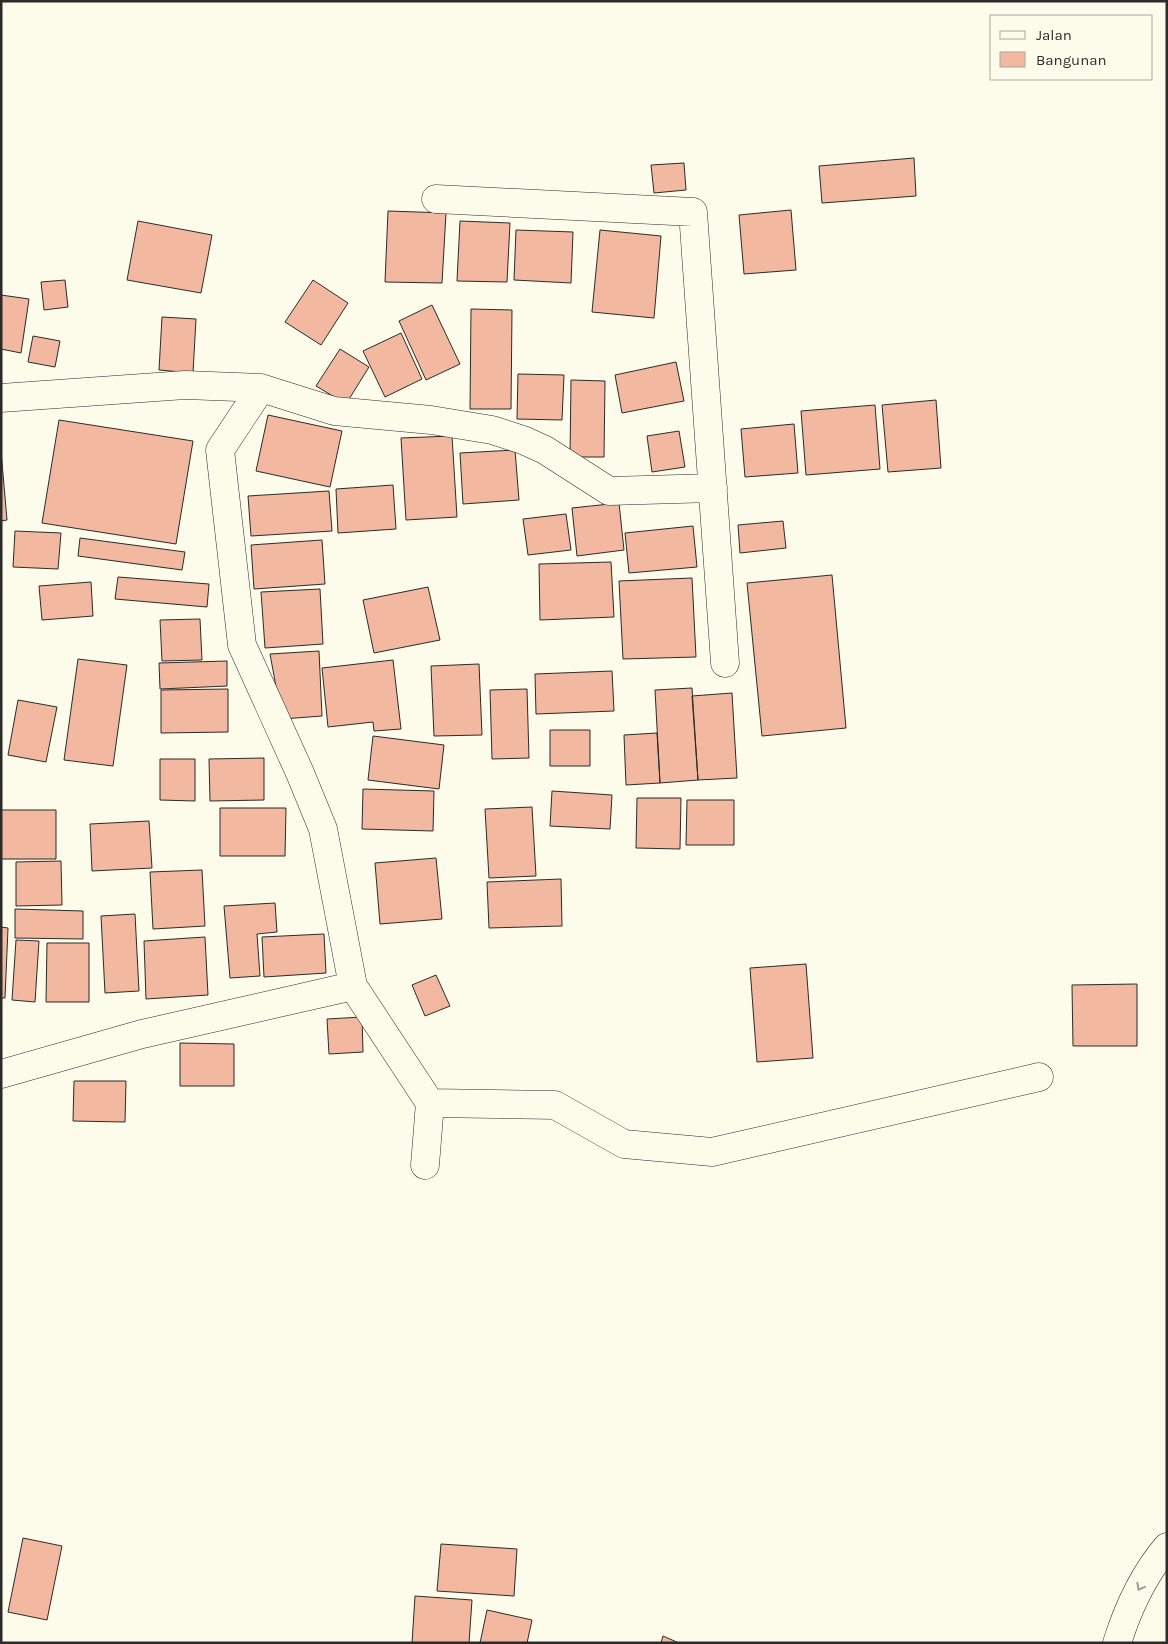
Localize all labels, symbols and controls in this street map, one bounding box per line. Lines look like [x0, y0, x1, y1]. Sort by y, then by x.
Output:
legend [990, 15, 1153, 80]
text: Jalan [1036, 26, 1072, 44]
text: Bangunan [1036, 51, 1107, 69]
one-way arrow [1136, 1582, 1146, 1591]

